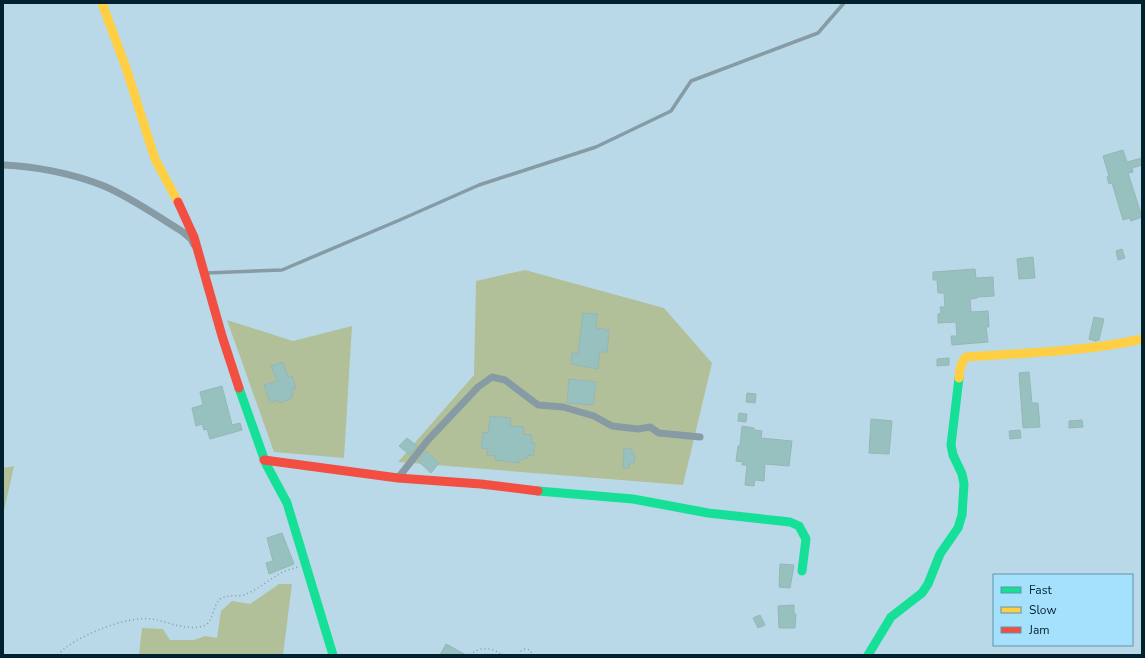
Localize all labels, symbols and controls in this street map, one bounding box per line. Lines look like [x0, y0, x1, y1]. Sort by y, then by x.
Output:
legend [993, 574, 1133, 646]
text: Fast [1029, 582, 1052, 598]
text: Slow [1029, 602, 1057, 618]
text: Jam [1028, 622, 1050, 638]

